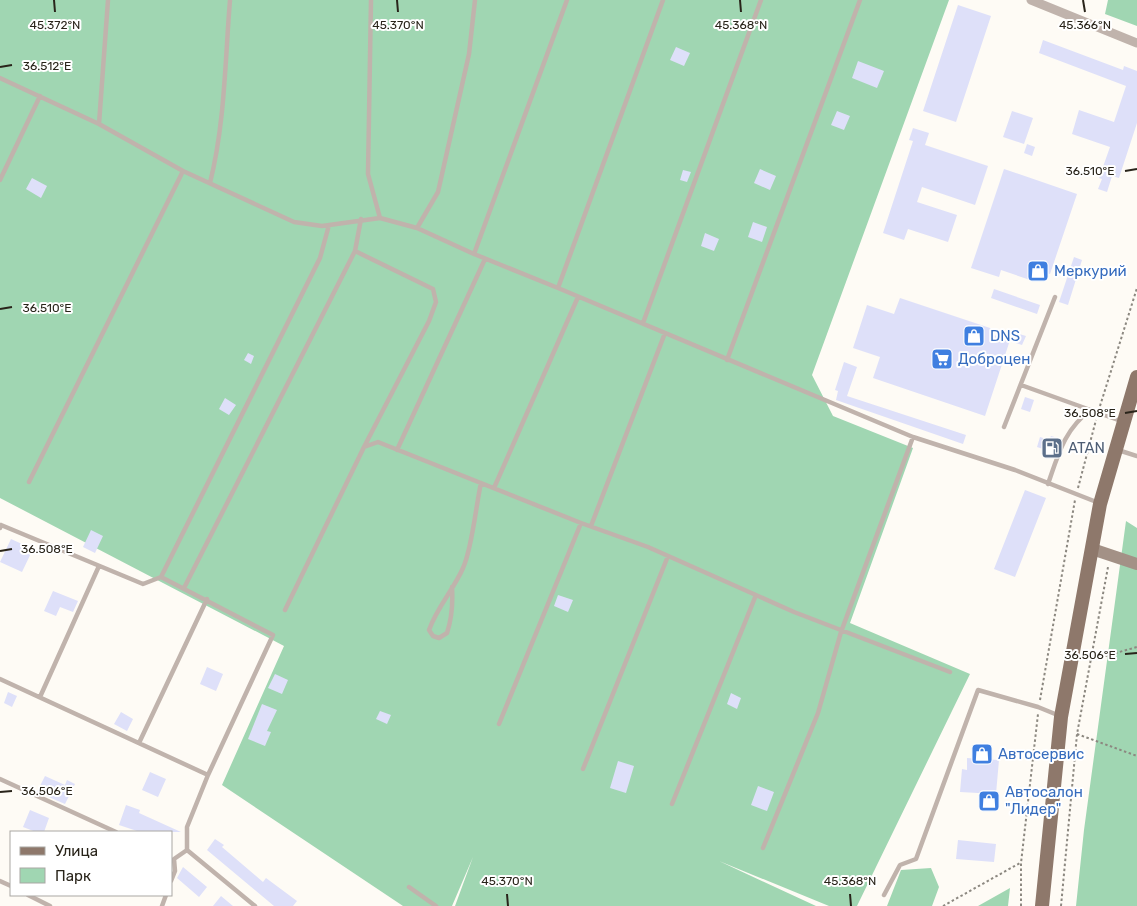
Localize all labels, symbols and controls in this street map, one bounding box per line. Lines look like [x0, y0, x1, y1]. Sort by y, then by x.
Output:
text: 45.372°N [30, 18, 80, 32]
text: 45.370°N [372, 18, 424, 32]
text: 45.368°N [715, 18, 767, 32]
text: 45.366°N [1059, 18, 1111, 32]
text: 36.512°E [23, 59, 71, 73]
text: 36.510°E [1065, 164, 1115, 178]
shop icon: Меркурий [1026, 259, 1050, 283]
place label: Меркурий [1054, 262, 1127, 280]
text: 36.510°E [22, 301, 72, 315]
shop icon: DNS [962, 324, 986, 348]
place label: DNS [990, 327, 1020, 345]
supermarket icon: Доброцен [930, 347, 954, 371]
place label: Доброцен [958, 350, 1030, 368]
text: 36.508°E [1064, 406, 1116, 420]
fuel station icon: ATAN [1040, 436, 1064, 460]
place label: ATAN [1068, 439, 1105, 457]
text: 36.508°E [21, 542, 73, 556]
text: 36.506°E [1064, 648, 1116, 662]
shop icon: Автосервис [970, 742, 994, 766]
place label: Автосервис [998, 745, 1084, 763]
place label: Автосалон "Лидер" [1005, 783, 1083, 818]
text: 36.506°E [21, 784, 73, 798]
shop icon: Автосалон "Лидер" [977, 789, 1001, 813]
legend [10, 831, 172, 896]
text: Улица [55, 842, 98, 860]
text: Парк [55, 867, 91, 885]
text: 45.370°N [481, 874, 533, 888]
text: 45.368°N [824, 874, 876, 888]

